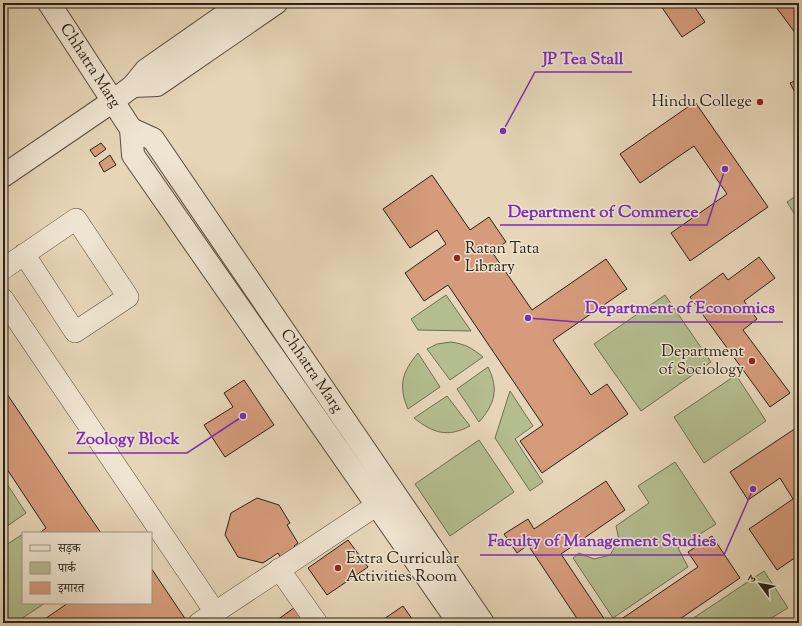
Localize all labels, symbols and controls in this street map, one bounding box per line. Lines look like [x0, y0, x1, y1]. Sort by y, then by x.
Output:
street label: Chhatra Marg [54, 19, 126, 113]
callout: JP Tea Stall [535, 43, 632, 72]
text: JP Tea Stall [540, 48, 624, 72]
place label: Hindu College [651, 91, 752, 114]
marker: Hindu College [755, 97, 765, 107]
callout: Department of Commerce [500, 196, 707, 225]
text: Department of Commerce [508, 201, 698, 225]
place label: Ratan Tata Library [465, 238, 540, 279]
marker: Ratan Tata Library [452, 253, 462, 263]
callout: Department of Economics [577, 293, 783, 322]
text: Department of Economics [585, 297, 775, 321]
street label: Chhatra Marg [274, 324, 348, 418]
place label: Department of Sociology [659, 341, 745, 382]
marker: Department of Sociology [747, 356, 757, 366]
callout: Zoology Block [68, 424, 187, 453]
text: Zoology Block [76, 428, 181, 452]
callout: Faculty of Management Studies [480, 526, 724, 555]
text: Faculty of Management Studies [488, 530, 717, 554]
legend [22, 532, 152, 604]
text: सड़क [57, 540, 82, 558]
place label: Extra Curricular Activities Room [346, 548, 459, 589]
text: पार्क [57, 560, 77, 578]
marker: Extra Curricular Activities Room [333, 563, 343, 573]
north arrow [740, 564, 780, 604]
text: उ [744, 571, 761, 587]
text: इमारत [57, 580, 85, 598]

